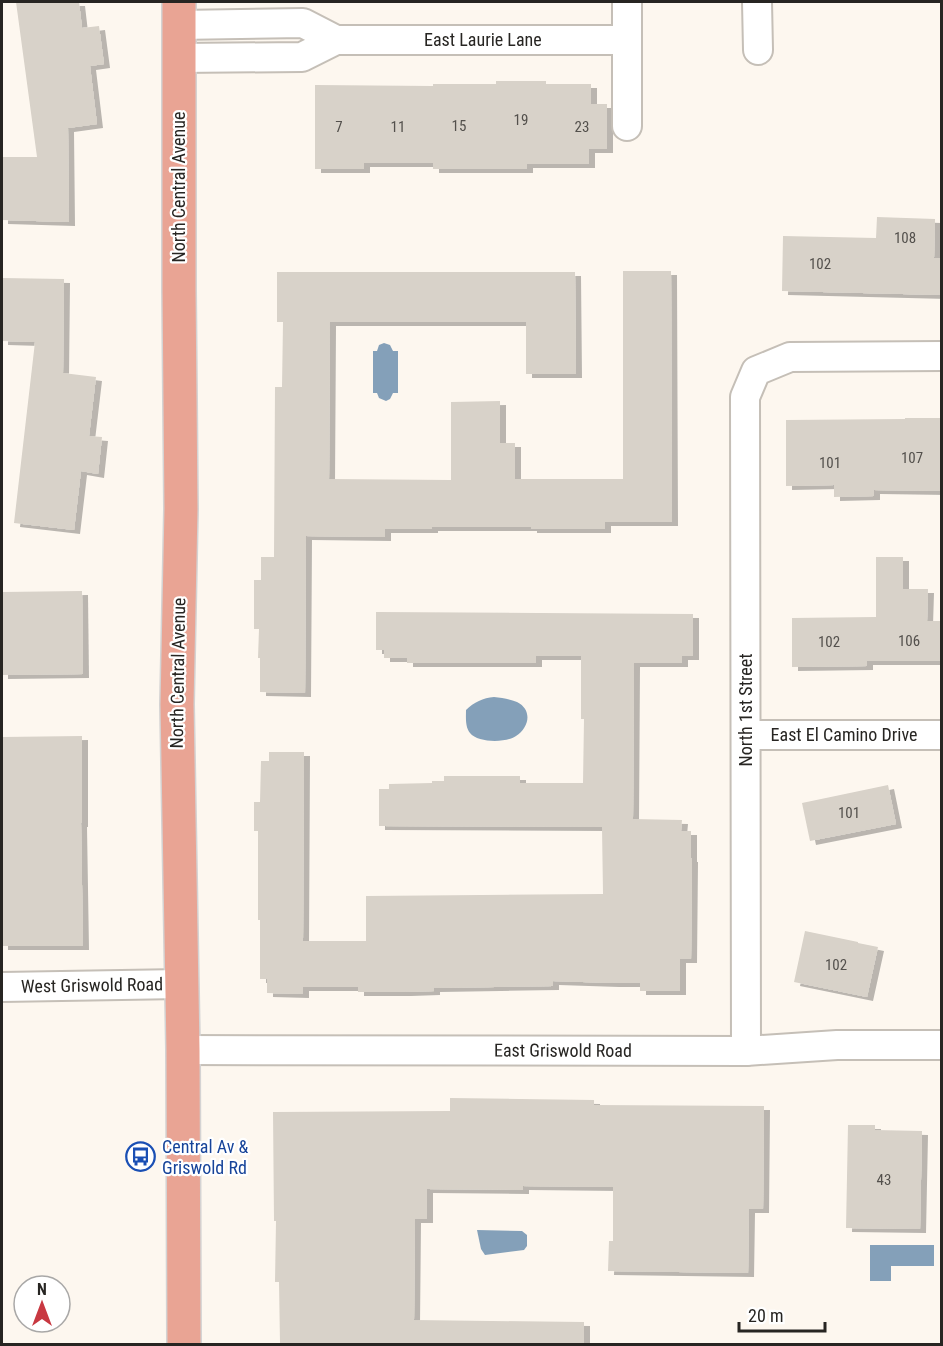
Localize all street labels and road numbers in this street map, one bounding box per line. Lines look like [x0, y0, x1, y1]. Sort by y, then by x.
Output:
street label: East Laurie Lane [424, 29, 542, 50]
street label: North Central Avenue [168, 112, 189, 262]
street label: North Central Avenue [166, 597, 189, 749]
street label: North 1st Street [735, 654, 756, 767]
street label: East El Camino Drive [771, 724, 917, 745]
street label: West Griswold Road [21, 973, 163, 997]
street label: East Griswold Road [494, 1040, 632, 1061]

